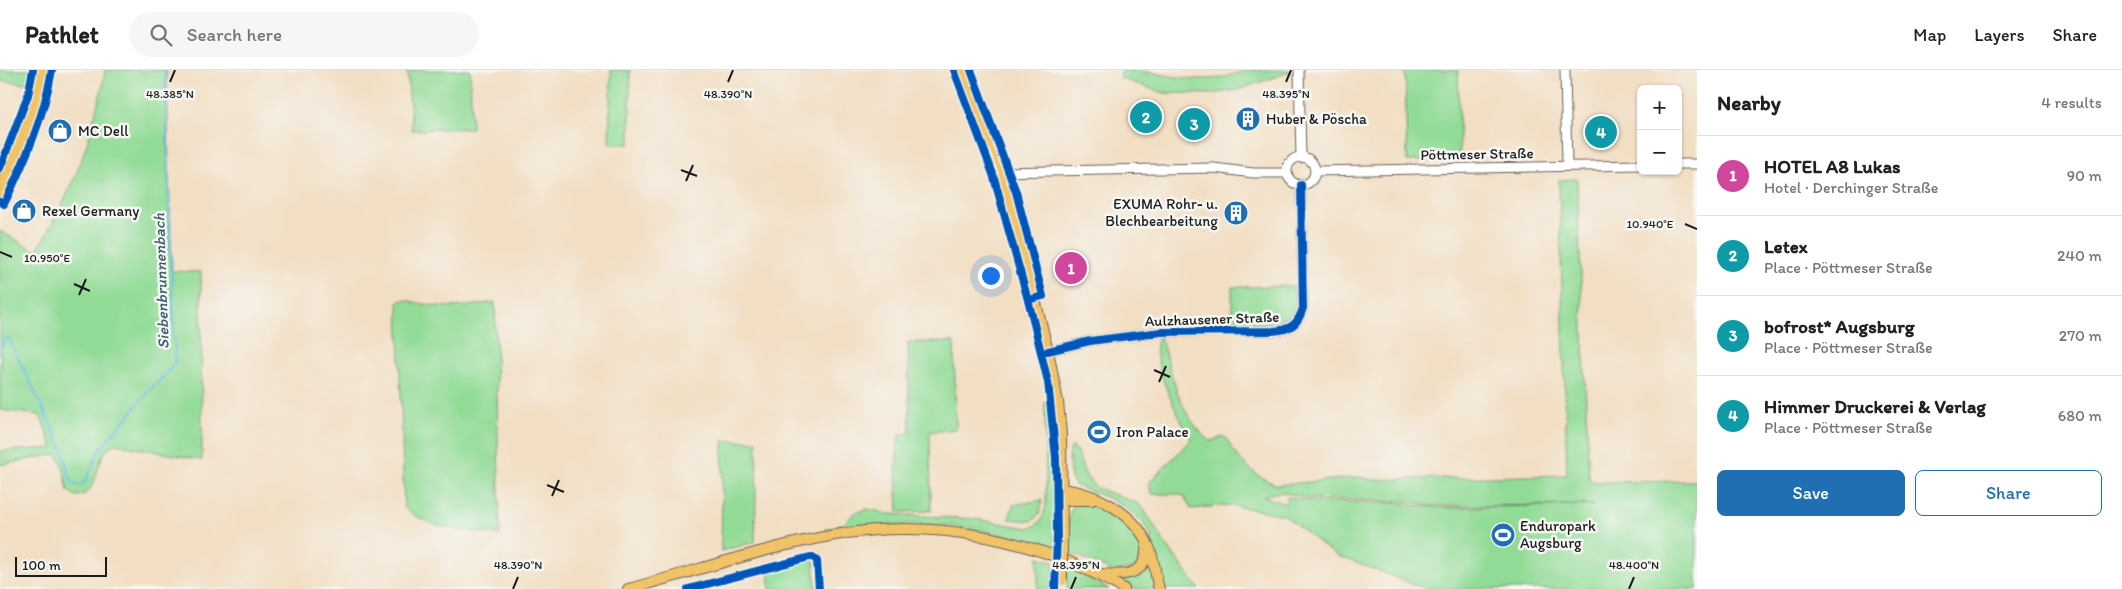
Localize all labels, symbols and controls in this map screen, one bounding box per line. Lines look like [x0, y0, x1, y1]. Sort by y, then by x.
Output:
search box [129, 12, 479, 57]
text: Pathlet [25, 20, 99, 49]
icon: search [147, 21, 175, 49]
text: Search here [187, 23, 282, 46]
text: Map [1913, 24, 1946, 46]
text: Layers [1974, 24, 2024, 46]
text: Share [2052, 24, 2097, 46]
map controls [1637, 85, 1682, 175]
button: + [1637, 85, 1682, 130]
text: 48.385°N [146, 87, 194, 101]
text: 48.390°N [704, 87, 752, 101]
text: 48.395°N [1262, 87, 1310, 101]
text: Nearby [1717, 90, 1781, 115]
text: 4 results [2041, 93, 2102, 112]
pin: 2 [1130, 98, 1162, 136]
pin: 3 [1178, 105, 1210, 143]
building icon: Huber & Pöscha [1235, 106, 1261, 132]
place label: Huber & Pöscha [1266, 110, 1367, 128]
pin: 4 [1585, 113, 1617, 151]
shop icon: MC Dell [47, 118, 73, 144]
place label: MC Dell [78, 122, 129, 140]
button: − [1637, 130, 1682, 175]
street label: Pöttmeser Straße [1420, 144, 1534, 164]
text: HOTEL A8 Lukas [1764, 155, 1901, 178]
text: 1 [1729, 166, 1737, 185]
text: 90 m [2067, 166, 2102, 185]
text: Hotel · Derchinger Straße [1764, 178, 1938, 197]
place label: EXUMA Rohr- u. Blechbearbeitung [1105, 195, 1218, 230]
shop icon: Rexel Germany [11, 198, 37, 224]
building icon: EXUMA Rohr- u. Blechbearbeitung [1223, 200, 1249, 226]
place label: Rexel Germany [42, 202, 139, 220]
water label: Siebenbrunnenbach [149, 212, 173, 349]
text: 10.940°E [1627, 217, 1674, 231]
text: Letex [1764, 235, 1808, 258]
text: 2 [1729, 246, 1737, 265]
text: 240 m [2057, 246, 2102, 265]
pin: 1 [1055, 249, 1087, 287]
text: 10.950°E [24, 251, 70, 265]
text: Place · Pöttmeser Straße [1764, 258, 1933, 277]
your location [978, 263, 1004, 289]
street label: Aulzhausener Straße [1144, 308, 1280, 330]
text: bofrost* Augsburg [1764, 315, 1914, 338]
text: 3 [1729, 326, 1737, 345]
text: 270 m [2059, 326, 2102, 345]
text: Place · Pöttmeser Straße [1764, 338, 1933, 357]
text: Himmer Druckerei & Verlag [1764, 395, 1986, 418]
text: 4 [1728, 406, 1738, 425]
text: 680 m [2058, 406, 2102, 425]
text: Place · Pöttmeser Straße [1764, 418, 1933, 437]
sports icon: Iron Palace [1086, 419, 1112, 445]
place label: Iron Palace [1116, 423, 1189, 441]
button: Save [1717, 470, 1905, 516]
button: Share [1915, 470, 2102, 516]
place label: Enduropark Augsburg [1520, 517, 1596, 552]
sports icon: Enduropark Augsburg [1490, 522, 1516, 548]
scale bar [15, 554, 108, 577]
text: 100 m [22, 557, 61, 574]
text: 48.390°N [494, 558, 542, 572]
text: 48.395°N [1052, 558, 1100, 572]
text: 48.400°N [1609, 558, 1659, 572]

